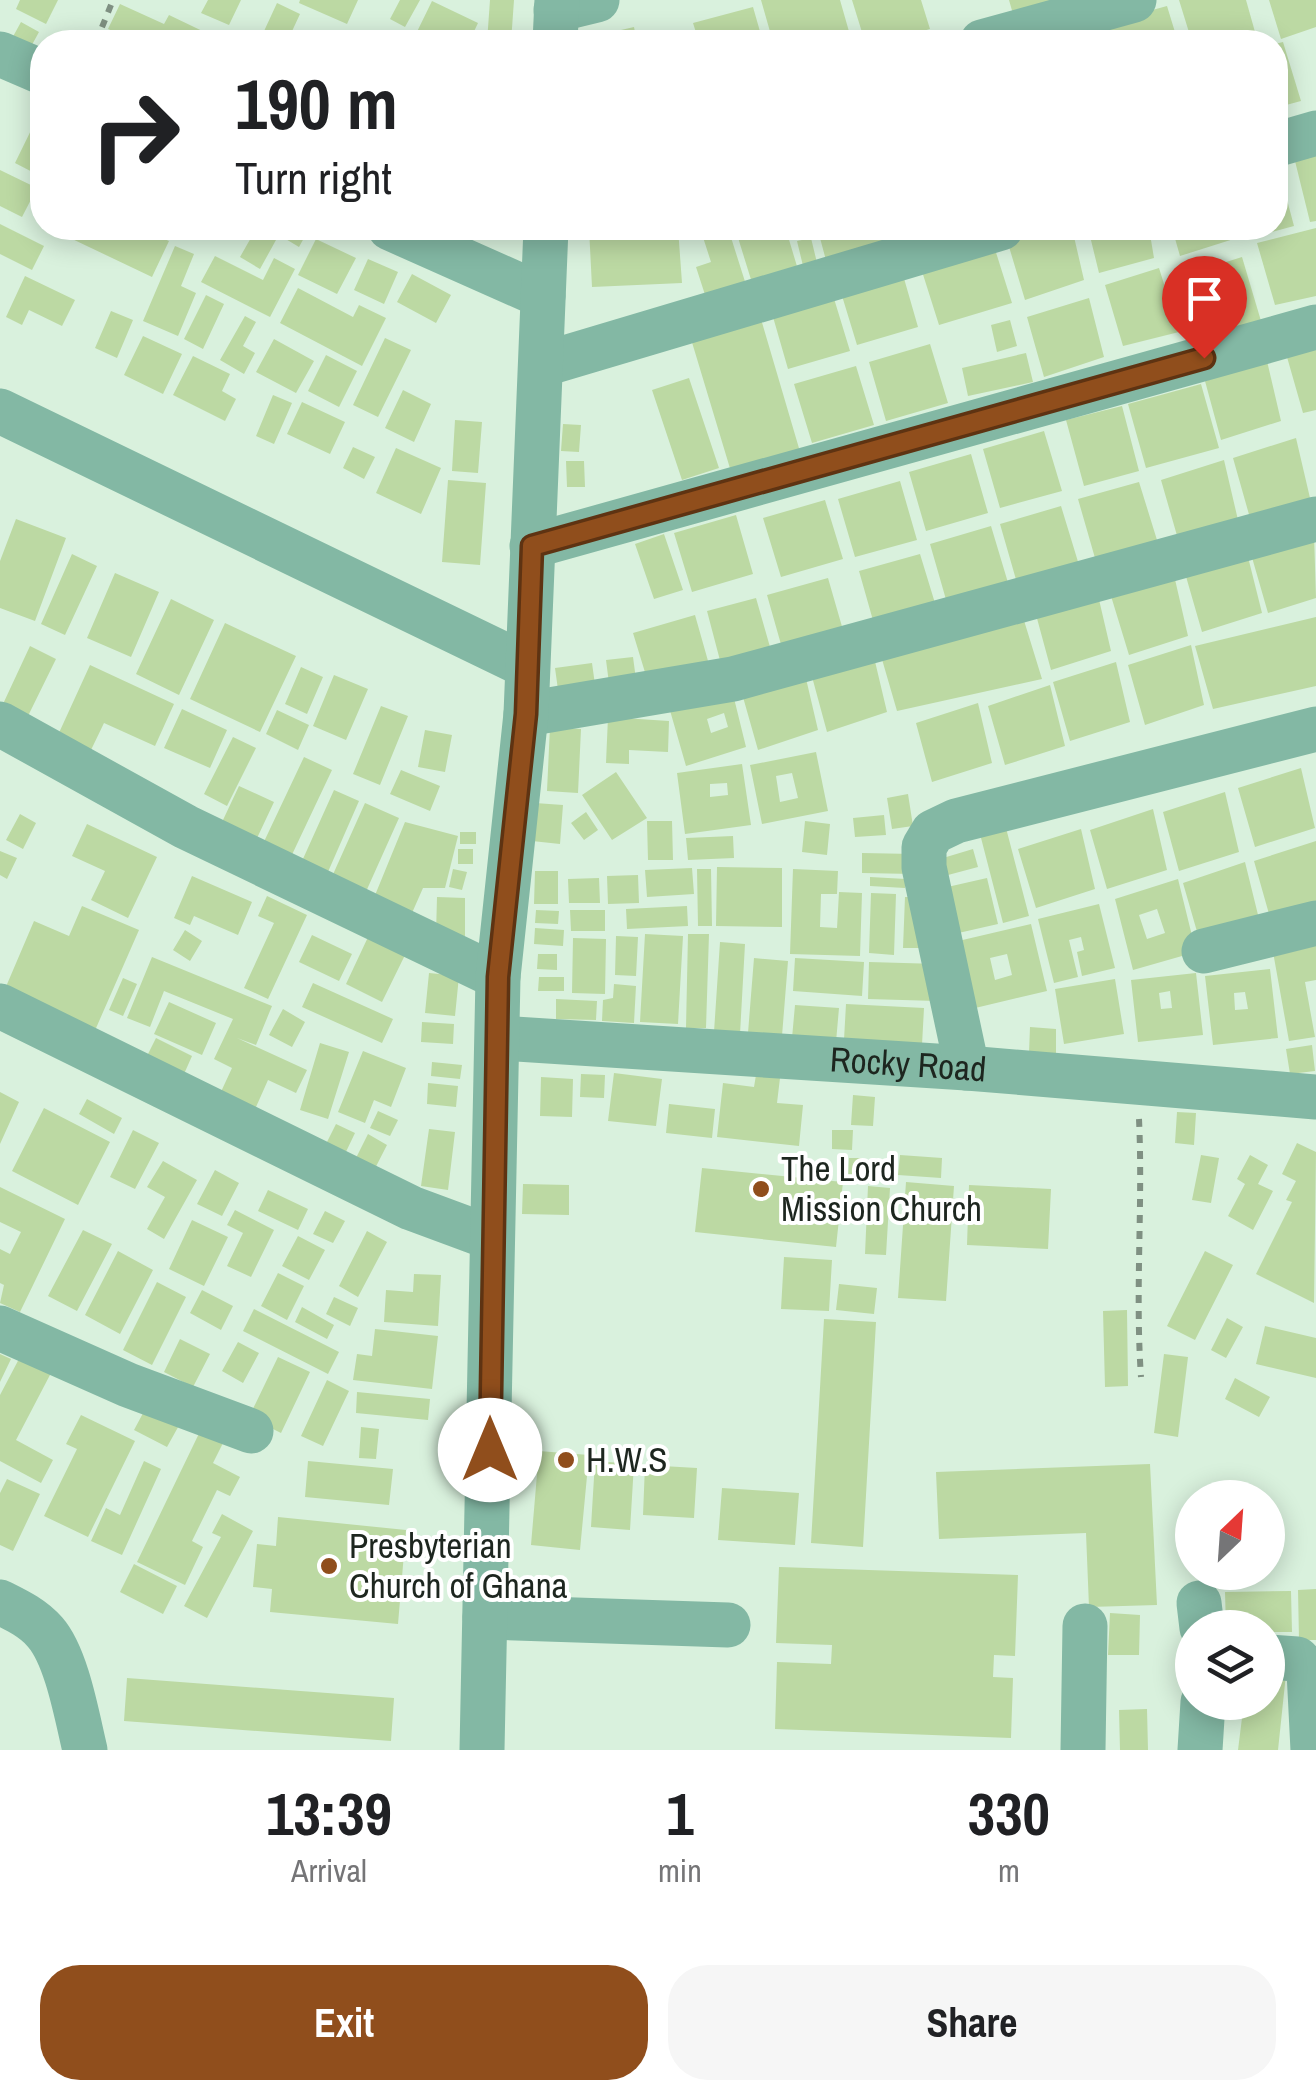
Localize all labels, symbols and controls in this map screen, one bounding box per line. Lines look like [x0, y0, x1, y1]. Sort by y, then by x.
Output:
text: 190 m [235, 57, 398, 151]
icon: right [70, 70, 200, 200]
text: Turn right [235, 147, 392, 208]
pin [1162, 256, 1247, 359]
icon: arrive [1177, 271, 1232, 326]
street label: Rocky Road [829, 1035, 988, 1093]
place label: The Lord Mission Church [781, 1145, 982, 1232]
marker: The Lord Mission Church [750, 1178, 772, 1200]
position arrow [438, 1398, 542, 1502]
place label: H.W.S [586, 1436, 667, 1483]
marker: H.W.S [555, 1449, 577, 1471]
north arrow [1175, 1480, 1285, 1590]
map controls [1175, 1480, 1285, 1720]
place label: Presbyterian Church of Ghana [349, 1522, 568, 1609]
marker: Presbyterian Church of Ghana [318, 1555, 340, 1577]
button: layers [1175, 1610, 1285, 1720]
text: 13:39 [266, 1773, 392, 1854]
text: 1 [666, 1773, 694, 1854]
text: 330 [968, 1773, 1050, 1854]
text: Arrival [291, 1849, 367, 1892]
text: min [658, 1849, 702, 1892]
text: m [998, 1849, 1020, 1892]
button: Exit [40, 1965, 648, 2080]
button: Share [668, 1965, 1276, 2080]

